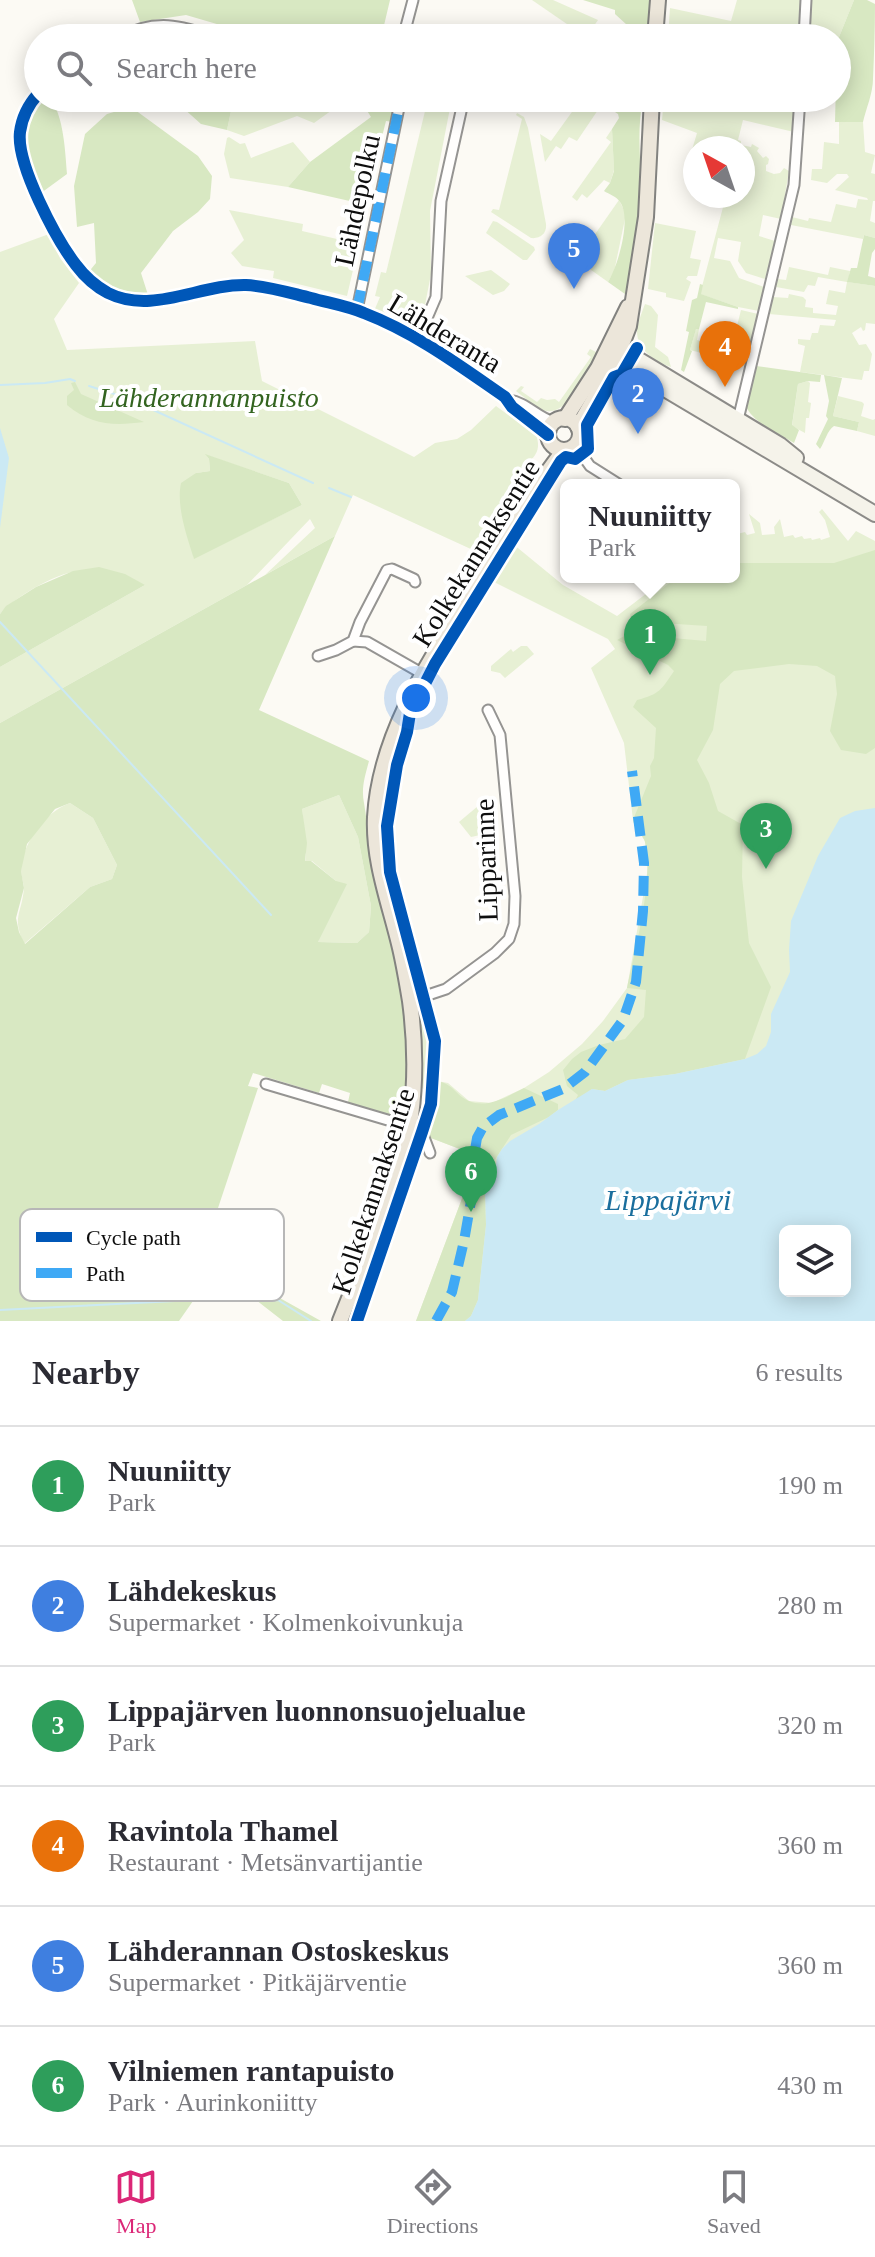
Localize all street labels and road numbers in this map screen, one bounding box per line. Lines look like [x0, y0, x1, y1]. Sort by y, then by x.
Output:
street label: Lähdepolku [328, 131, 386, 269]
street label: Lähderanta [383, 287, 507, 379]
street label: Kolkekannaksentie [406, 454, 546, 652]
street label: Lipparinne [468, 798, 504, 922]
street label: Kolkekannaksentie [325, 1084, 421, 1298]

